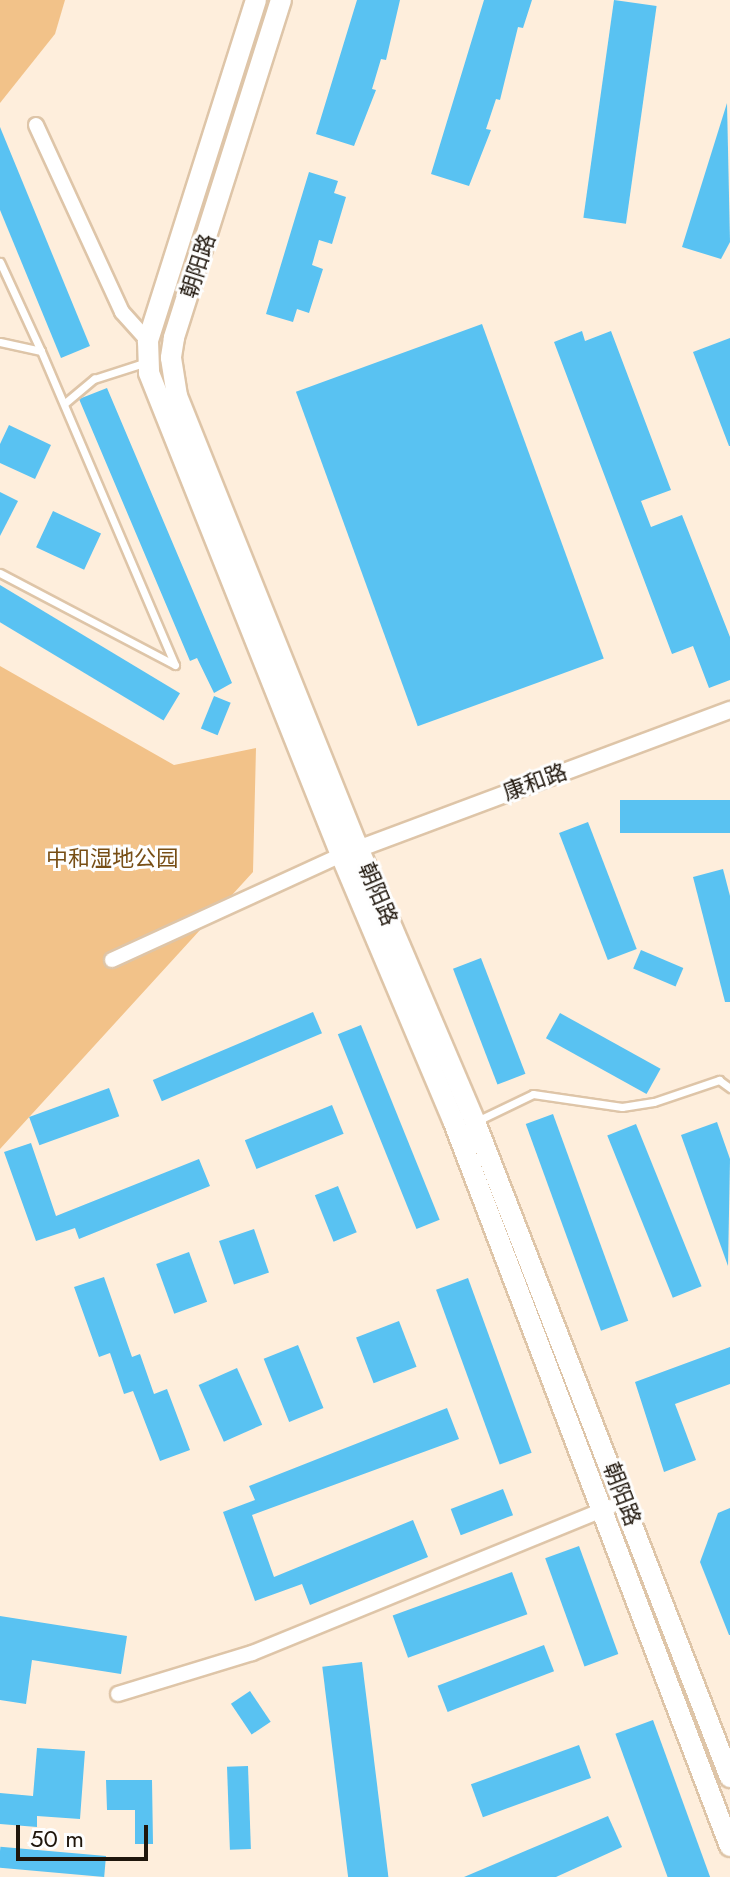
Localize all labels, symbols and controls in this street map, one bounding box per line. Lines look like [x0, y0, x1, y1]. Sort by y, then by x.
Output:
street label: 朝阳路 [175, 231, 221, 301]
street label: 康和路 [499, 758, 571, 806]
park label: 中和湿地公园 [46, 846, 178, 872]
street label: 朝阳路 [353, 858, 403, 930]
street label: 朝阳路 [598, 1458, 646, 1530]
scale bar [20, 1809, 152, 1859]
text: 50 m [30, 1821, 84, 1856]

